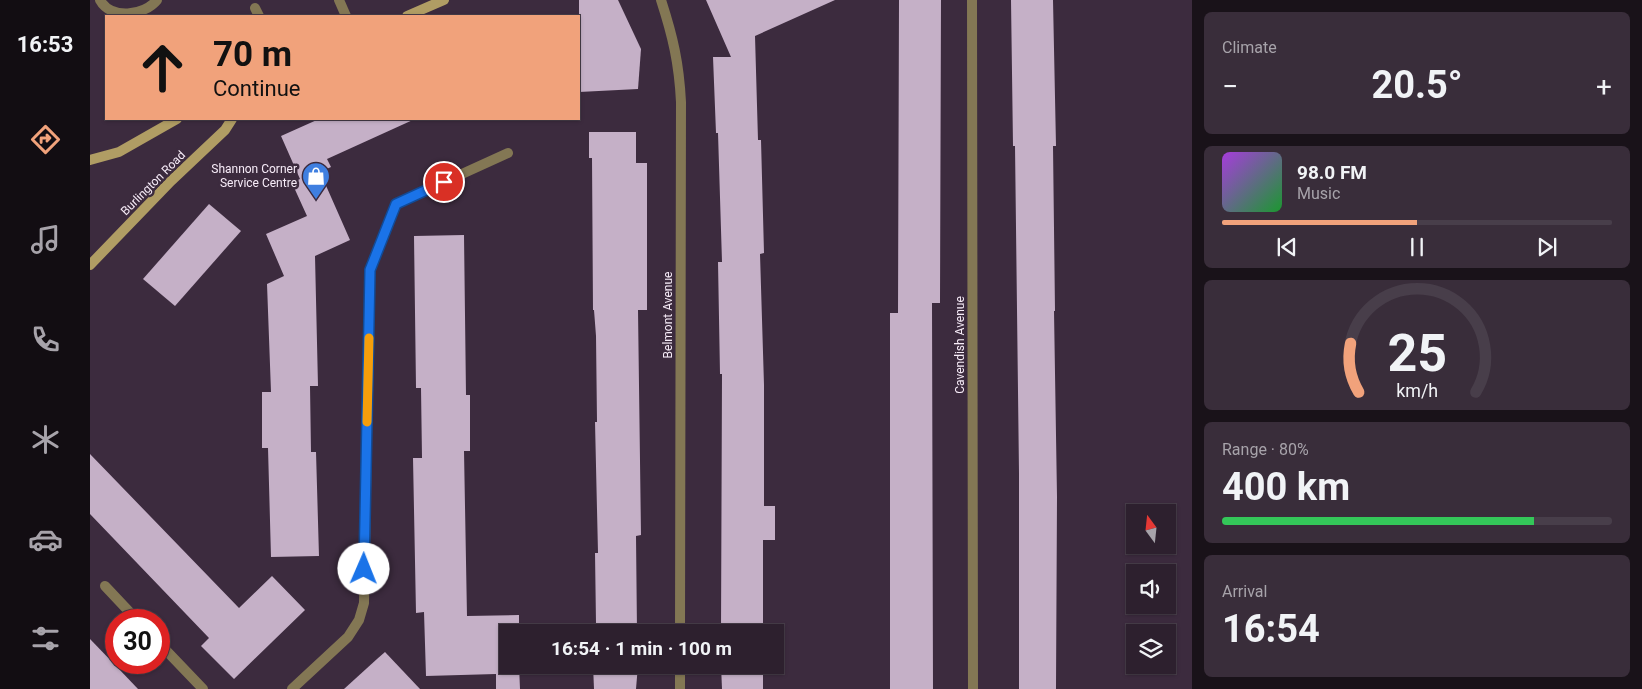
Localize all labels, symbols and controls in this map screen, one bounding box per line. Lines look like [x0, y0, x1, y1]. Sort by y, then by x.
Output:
text: 16:53 [17, 32, 73, 57]
text: 70 m [213, 34, 292, 75]
icon: ahead [130, 35, 195, 100]
text: Climate [1222, 38, 1277, 57]
text: 20.5° [1371, 63, 1463, 107]
text: − [1222, 70, 1238, 103]
text: + [1596, 70, 1612, 103]
text: Continue [213, 76, 301, 101]
icon: directions [28, 122, 63, 157]
street label: Burlington Road [118, 148, 188, 218]
shop icon: Shannon Corner Service Centre [301, 161, 331, 200]
pin [423, 161, 465, 203]
text: 98.0 FM [1297, 161, 1367, 184]
place label: Shannon Corner Service Centre [211, 162, 297, 190]
icon: arrive [430, 168, 458, 196]
text: Music [1297, 184, 1340, 203]
icon: music [28, 222, 63, 257]
icon: previous [1273, 233, 1301, 261]
icon: pause [1403, 233, 1431, 261]
icon: next [1533, 233, 1561, 261]
street label: Belmont Avenue [661, 272, 675, 358]
street label: Cavendish Avenue [953, 296, 967, 394]
icon: phone [28, 322, 63, 357]
text: 25 [1387, 323, 1447, 384]
text: km/h [1396, 380, 1438, 401]
icon: climate [28, 422, 63, 457]
text: Range · 80% [1222, 440, 1309, 459]
text: 400 km [1222, 465, 1350, 509]
north arrow [1126, 504, 1176, 554]
map controls [1126, 504, 1176, 674]
icon: car [28, 522, 63, 557]
position arrow [337, 542, 389, 594]
button: sound [1126, 564, 1176, 614]
text: Arrival [1222, 582, 1267, 601]
text: 16:54 [1222, 607, 1320, 651]
speed limit sign: 30 [105, 609, 170, 674]
icon: filters [28, 621, 63, 656]
button: layers [1126, 624, 1176, 674]
text: 16:54 · 1 min · 100 m [551, 637, 732, 660]

